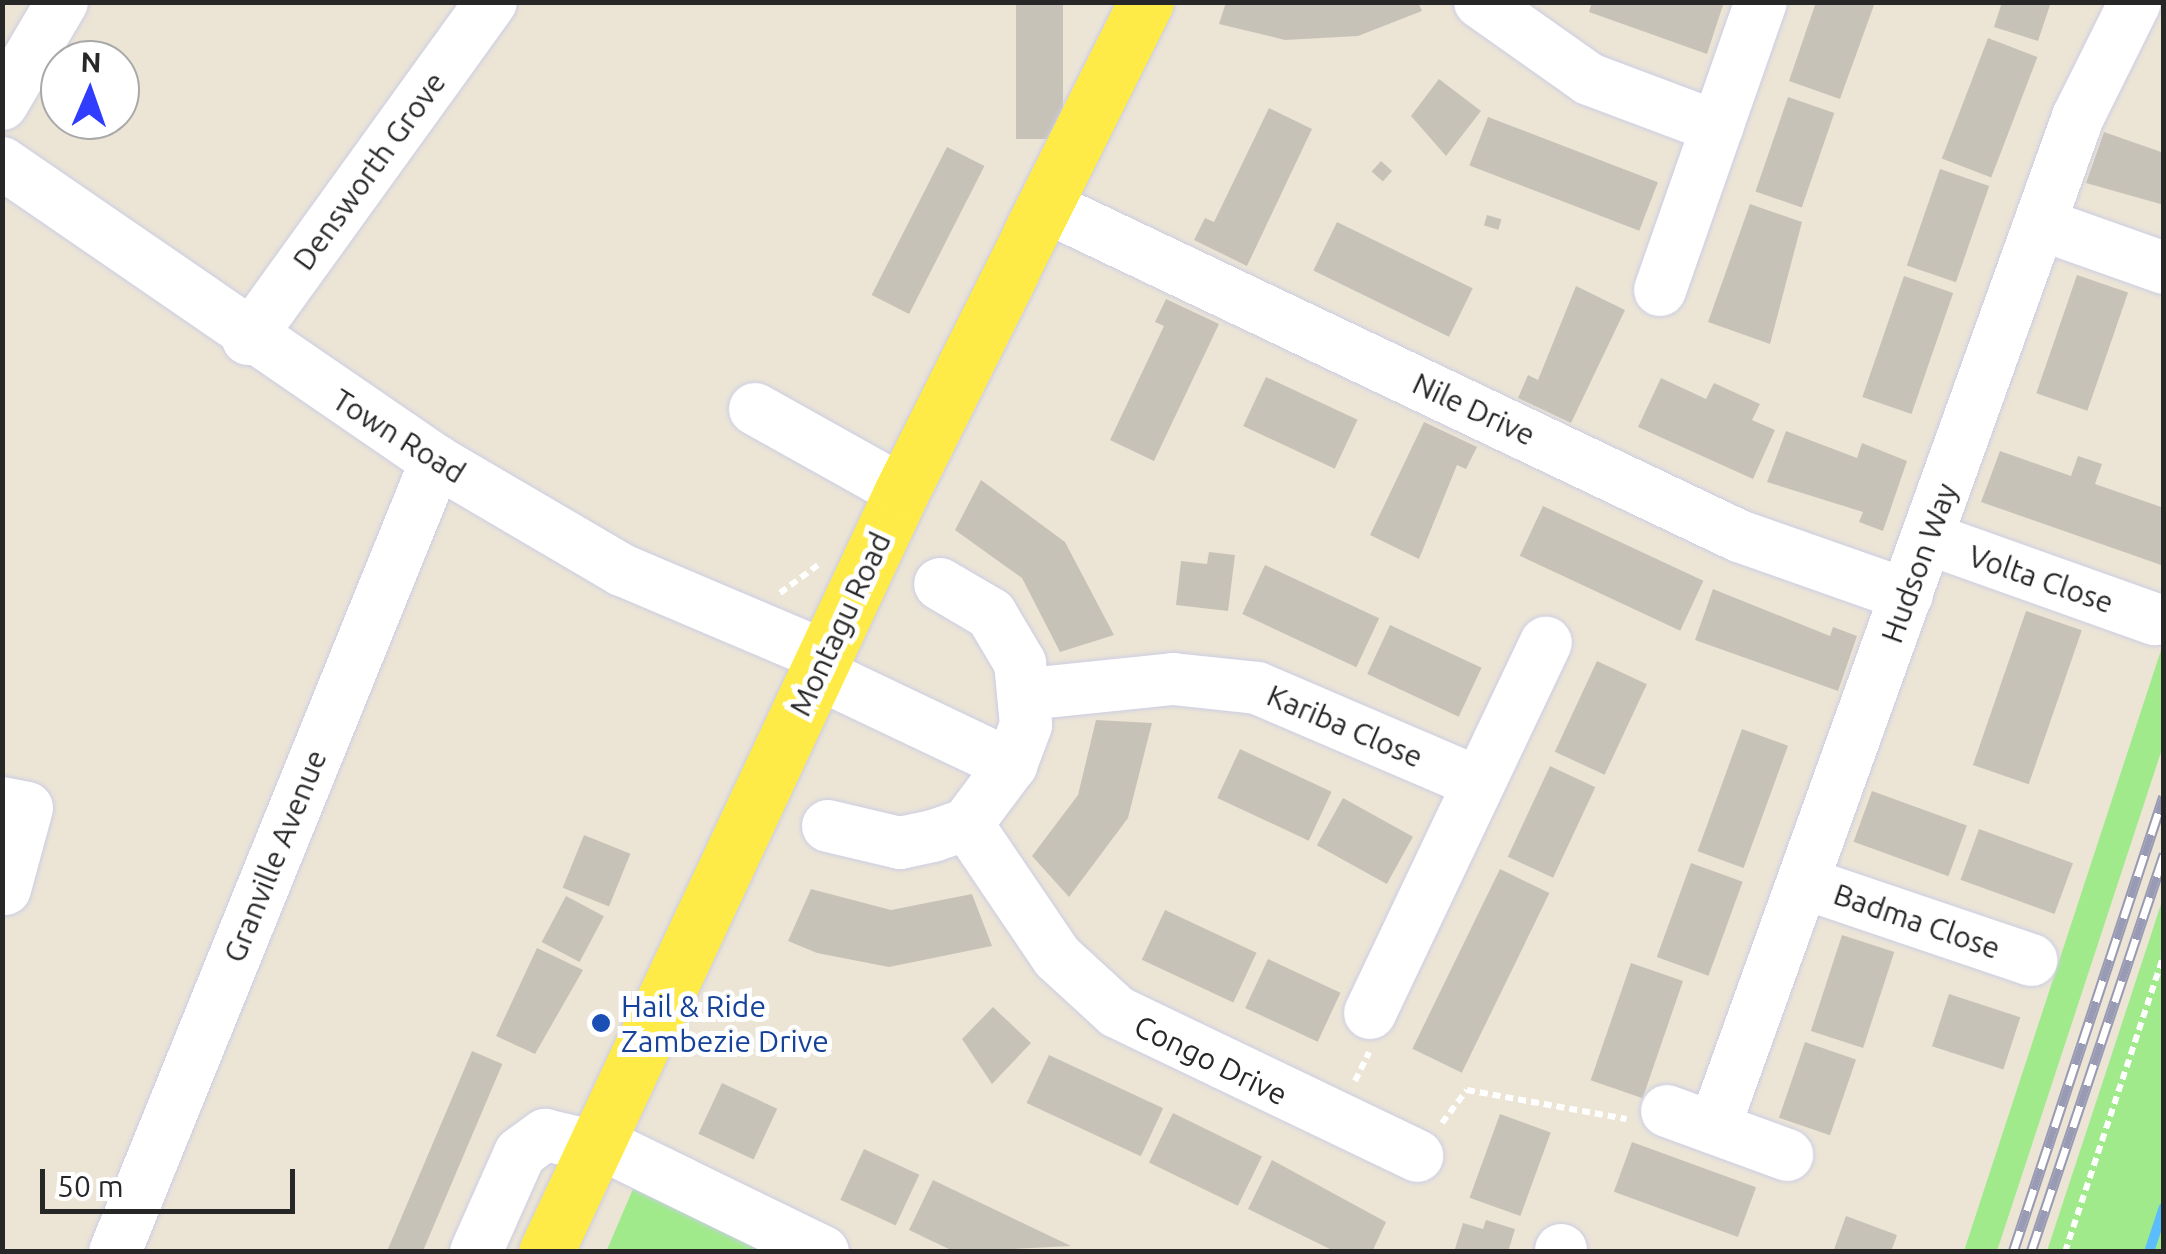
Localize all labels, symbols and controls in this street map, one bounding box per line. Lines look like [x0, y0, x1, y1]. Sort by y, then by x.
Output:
north arrow [40, 40, 140, 140]
text: N [80, 46, 102, 77]
street label: Densworth Grove [285, 65, 453, 277]
street label: Nile Drive [1407, 365, 1541, 453]
street label: Town Road [326, 381, 472, 491]
street label: Hudson Way [1873, 478, 1965, 648]
street label: Montagu Road [782, 527, 898, 721]
street label: Volta Close [1964, 537, 2118, 621]
street label: Kariba Close [1262, 677, 1428, 775]
street label: Granville Avenue [216, 745, 334, 967]
street label: Badma Close [1829, 876, 2005, 966]
place label: Hail & Ride Zambezie Drive [621, 988, 829, 1058]
street label: Congo Drive [1129, 1008, 1293, 1112]
marker: Hail & Ride Zambezie Drive [590, 1012, 612, 1034]
scale bar [45, 1149, 300, 1211]
text: 50 m [57, 1169, 124, 1203]

